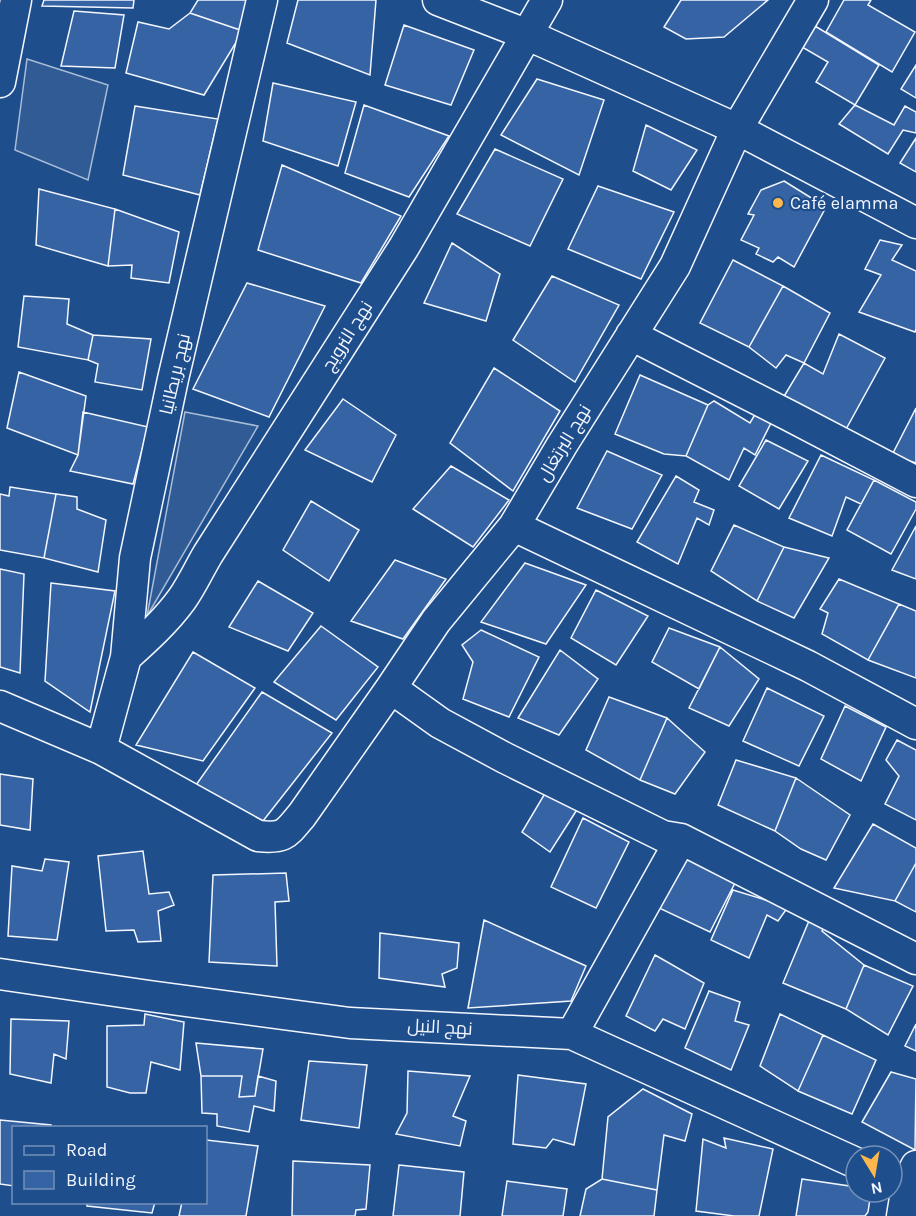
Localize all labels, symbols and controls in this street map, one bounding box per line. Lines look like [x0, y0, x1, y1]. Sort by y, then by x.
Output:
place label: Café elamma [790, 192, 898, 214]
marker: Café elamma [771, 196, 785, 210]
street label: نهج النرويج [317, 297, 378, 376]
street label: نهج بريطانيا [155, 331, 196, 417]
street label: نهج البرتغال [532, 400, 597, 486]
street label: نهج النيل [407, 1014, 473, 1041]
legend [12, 1126, 207, 1204]
text: Road [66, 1139, 107, 1161]
north arrow [844, 1144, 904, 1204]
text: Building [66, 1169, 136, 1191]
text: N [869, 1178, 884, 1199]

